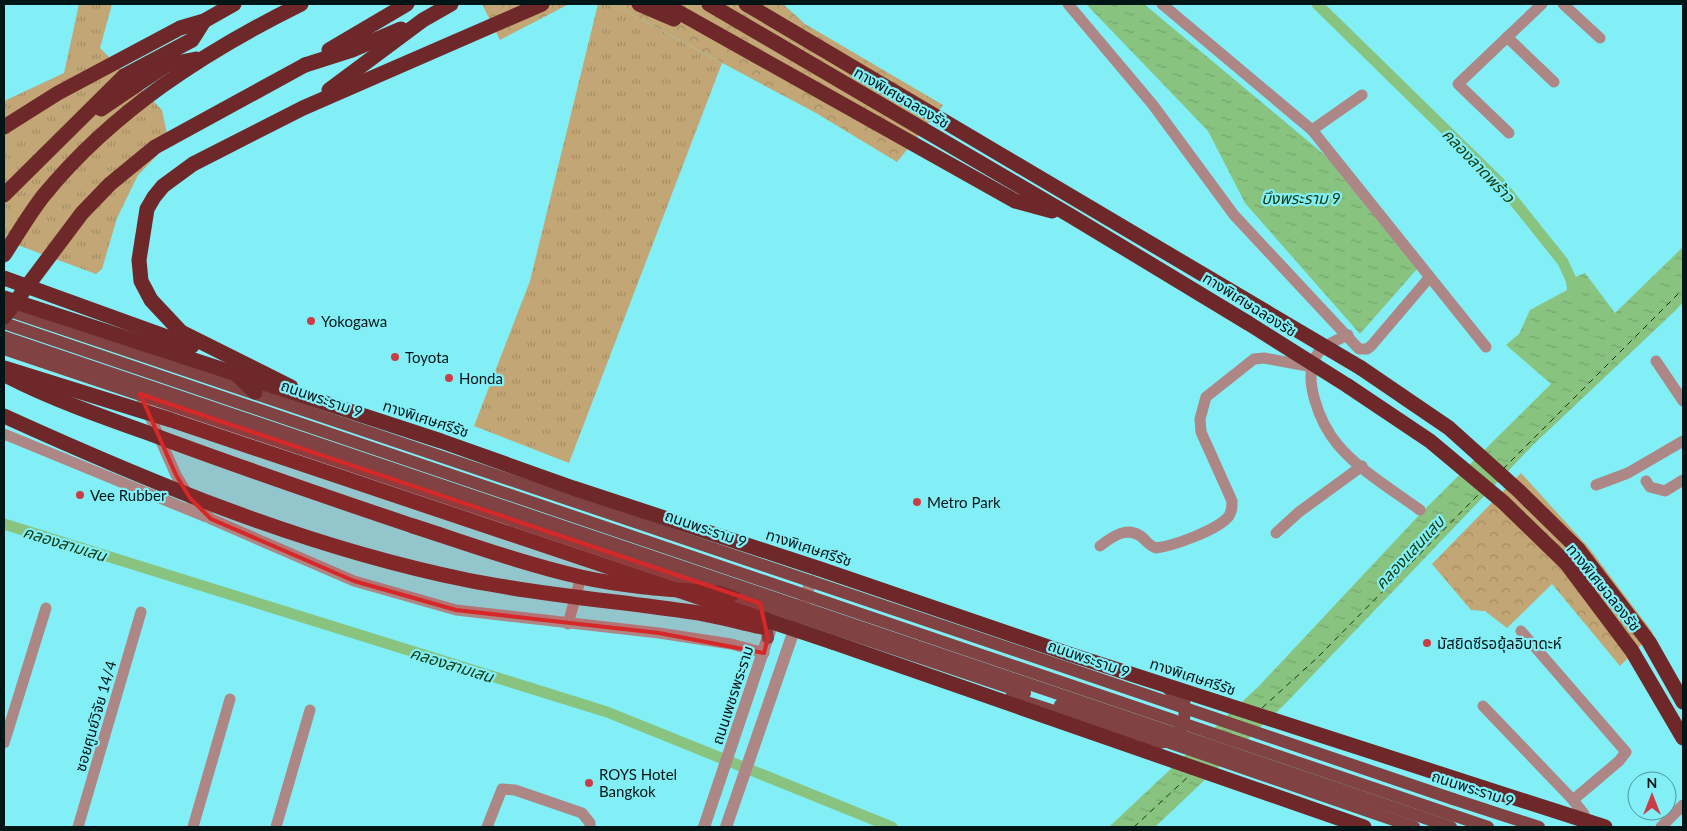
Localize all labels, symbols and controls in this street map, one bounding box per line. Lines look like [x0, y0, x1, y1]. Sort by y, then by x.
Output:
street label: ทางพิเศษฉลองรัช [851, 62, 953, 132]
water label: คลองลาดพร้าว [1439, 124, 1520, 207]
water label: บึงพระราม 9 [1261, 188, 1341, 207]
street label: ทางพิเศษฉลองรัช [1200, 268, 1300, 340]
place label: Yokogawa [321, 312, 387, 330]
marker: Yokogawa [305, 315, 317, 327]
place label: Toyota [405, 348, 449, 366]
marker: Toyota [389, 351, 401, 363]
place label: Honda [459, 369, 503, 387]
marker: Honda [443, 372, 455, 384]
street label: ถนนพระราม 9 [279, 376, 365, 420]
street label: ทางพิเศษศรีรัช [381, 396, 471, 440]
place label: Vee Rubber [90, 486, 167, 504]
marker: Vee Rubber [74, 489, 86, 501]
place label: Metro Park [927, 493, 1001, 511]
marker: Metro Park [911, 496, 923, 508]
street label: ถนนพระราม 9 [663, 506, 749, 550]
water label: คลองแสนแสบ [1371, 511, 1448, 592]
water label: คลองสามเสน [21, 521, 110, 565]
street label: ทางพิเศษศรีรัช [764, 525, 854, 569]
street label: ทางพิเศษฉลองรัช [1563, 540, 1645, 634]
place label: มัสยิดซีรอยุ้ลอิบาดะห์ [1437, 634, 1562, 653]
street label: ถนนพระราม 9 [1046, 636, 1132, 680]
marker: มัสยิดซีรอยุ้ลอิบาดะห์ [1421, 637, 1433, 649]
water label: คลองสามเสน [408, 642, 497, 686]
street label: ถนนเพชรพระราม [708, 643, 756, 747]
street label: ทางพิเศษศรีรัช [1148, 654, 1238, 698]
street label: ซอยศูนย์วิจัย 14/4 [71, 658, 120, 774]
place label: ROYS Hotel Bangkok [599, 765, 677, 800]
street label: ถนนพระราม 9 [1430, 766, 1516, 810]
north arrow [1627, 771, 1677, 821]
text: N [1647, 774, 1657, 791]
marker: ROYS Hotel Bangkok [583, 777, 595, 789]

